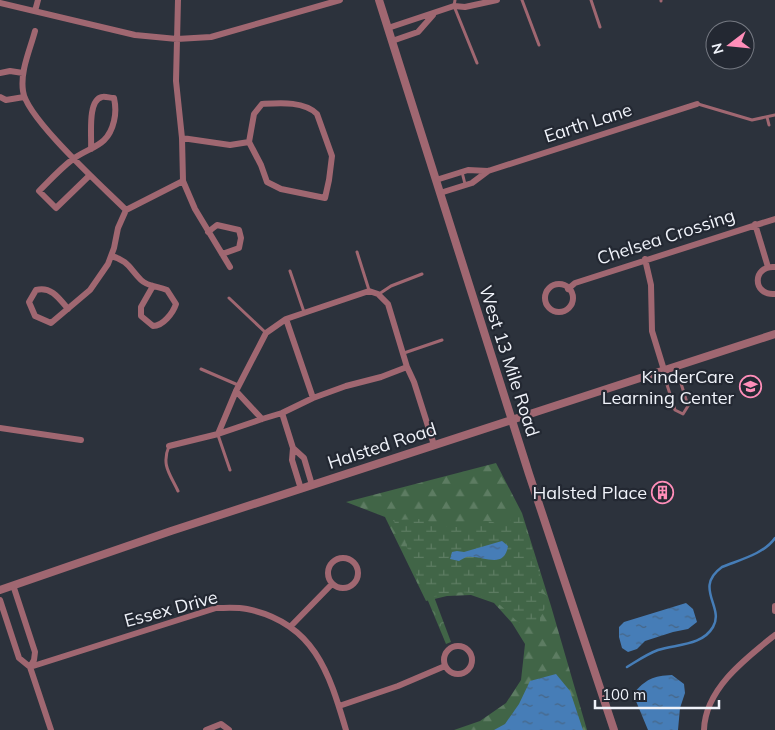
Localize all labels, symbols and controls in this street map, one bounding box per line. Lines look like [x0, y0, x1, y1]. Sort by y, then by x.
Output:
north arrow [705, 20, 755, 70]
text: N [707, 41, 728, 56]
street label: Earth Lane [541, 98, 635, 147]
street label: Chelsea Crossing [594, 203, 738, 270]
street label: West 13 Mile Road [474, 282, 545, 439]
place label: KinderCare Learning Center [602, 365, 734, 409]
school or university icon: KinderCare Learning Center [738, 375, 762, 399]
street label: Halsted Road [324, 417, 439, 474]
place label: Halsted Place [532, 481, 647, 504]
building icon: Halsted Place [651, 481, 675, 505]
street label: Essex Drive [122, 585, 220, 632]
scale bar [595, 678, 719, 710]
text: 100 m [602, 685, 646, 704]

